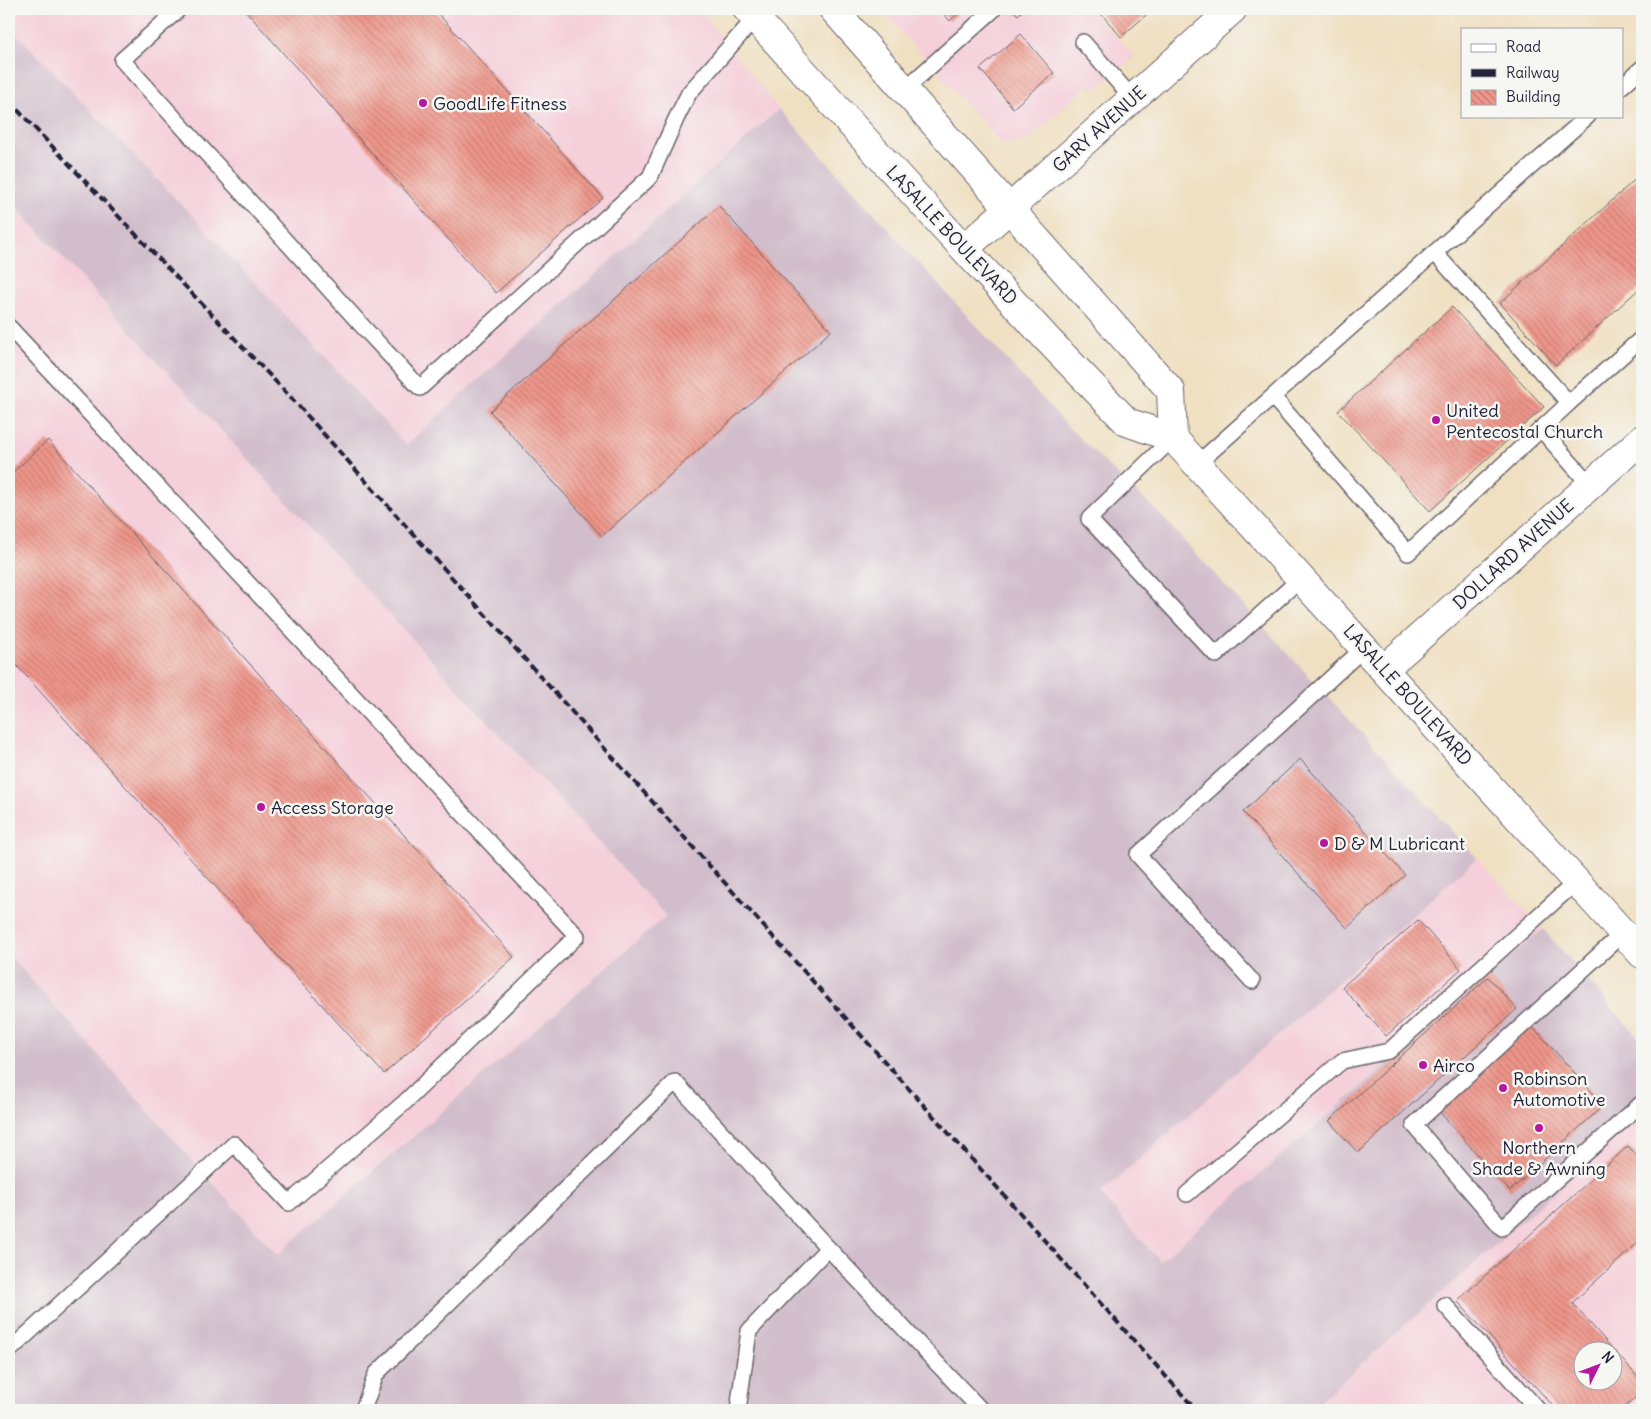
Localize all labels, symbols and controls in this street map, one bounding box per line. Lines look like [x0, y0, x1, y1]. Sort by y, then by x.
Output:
legend [1461, 28, 1624, 118]
text: Road [1506, 37, 1541, 56]
text: Railway [1506, 63, 1560, 82]
street label: GARY AVENUE [1047, 81, 1151, 177]
text: Building [1506, 87, 1561, 106]
place label: GoodLife Fitness [433, 92, 567, 115]
marker: GoodLife Fitness [417, 97, 429, 109]
street label: LASALLE BOULEVARD [881, 161, 1023, 309]
place label: United Pentecostal Church [1446, 399, 1603, 443]
marker: United Pentecostal Church [1430, 414, 1442, 426]
street label: DOLLARD AVENUE [1448, 494, 1578, 614]
street label: LASALLE BOULEVARD [1338, 620, 1478, 770]
place label: Access Storage [271, 796, 394, 819]
marker: Access Storage [255, 801, 267, 813]
place label: D & M Lubricant [1334, 832, 1465, 855]
marker: D & M Lubricant [1318, 837, 1330, 849]
place label: Airco [1433, 1054, 1475, 1077]
marker: Airco [1417, 1059, 1429, 1071]
place label: Robinson Automotive [1513, 1067, 1606, 1111]
marker: Robinson Automotive [1497, 1082, 1509, 1094]
marker: Northern Shade & Awning [1533, 1122, 1545, 1134]
place label: Northern Shade & Awning [1472, 1136, 1606, 1180]
north arrow [1574, 1342, 1624, 1392]
text: N [1598, 1348, 1618, 1367]

